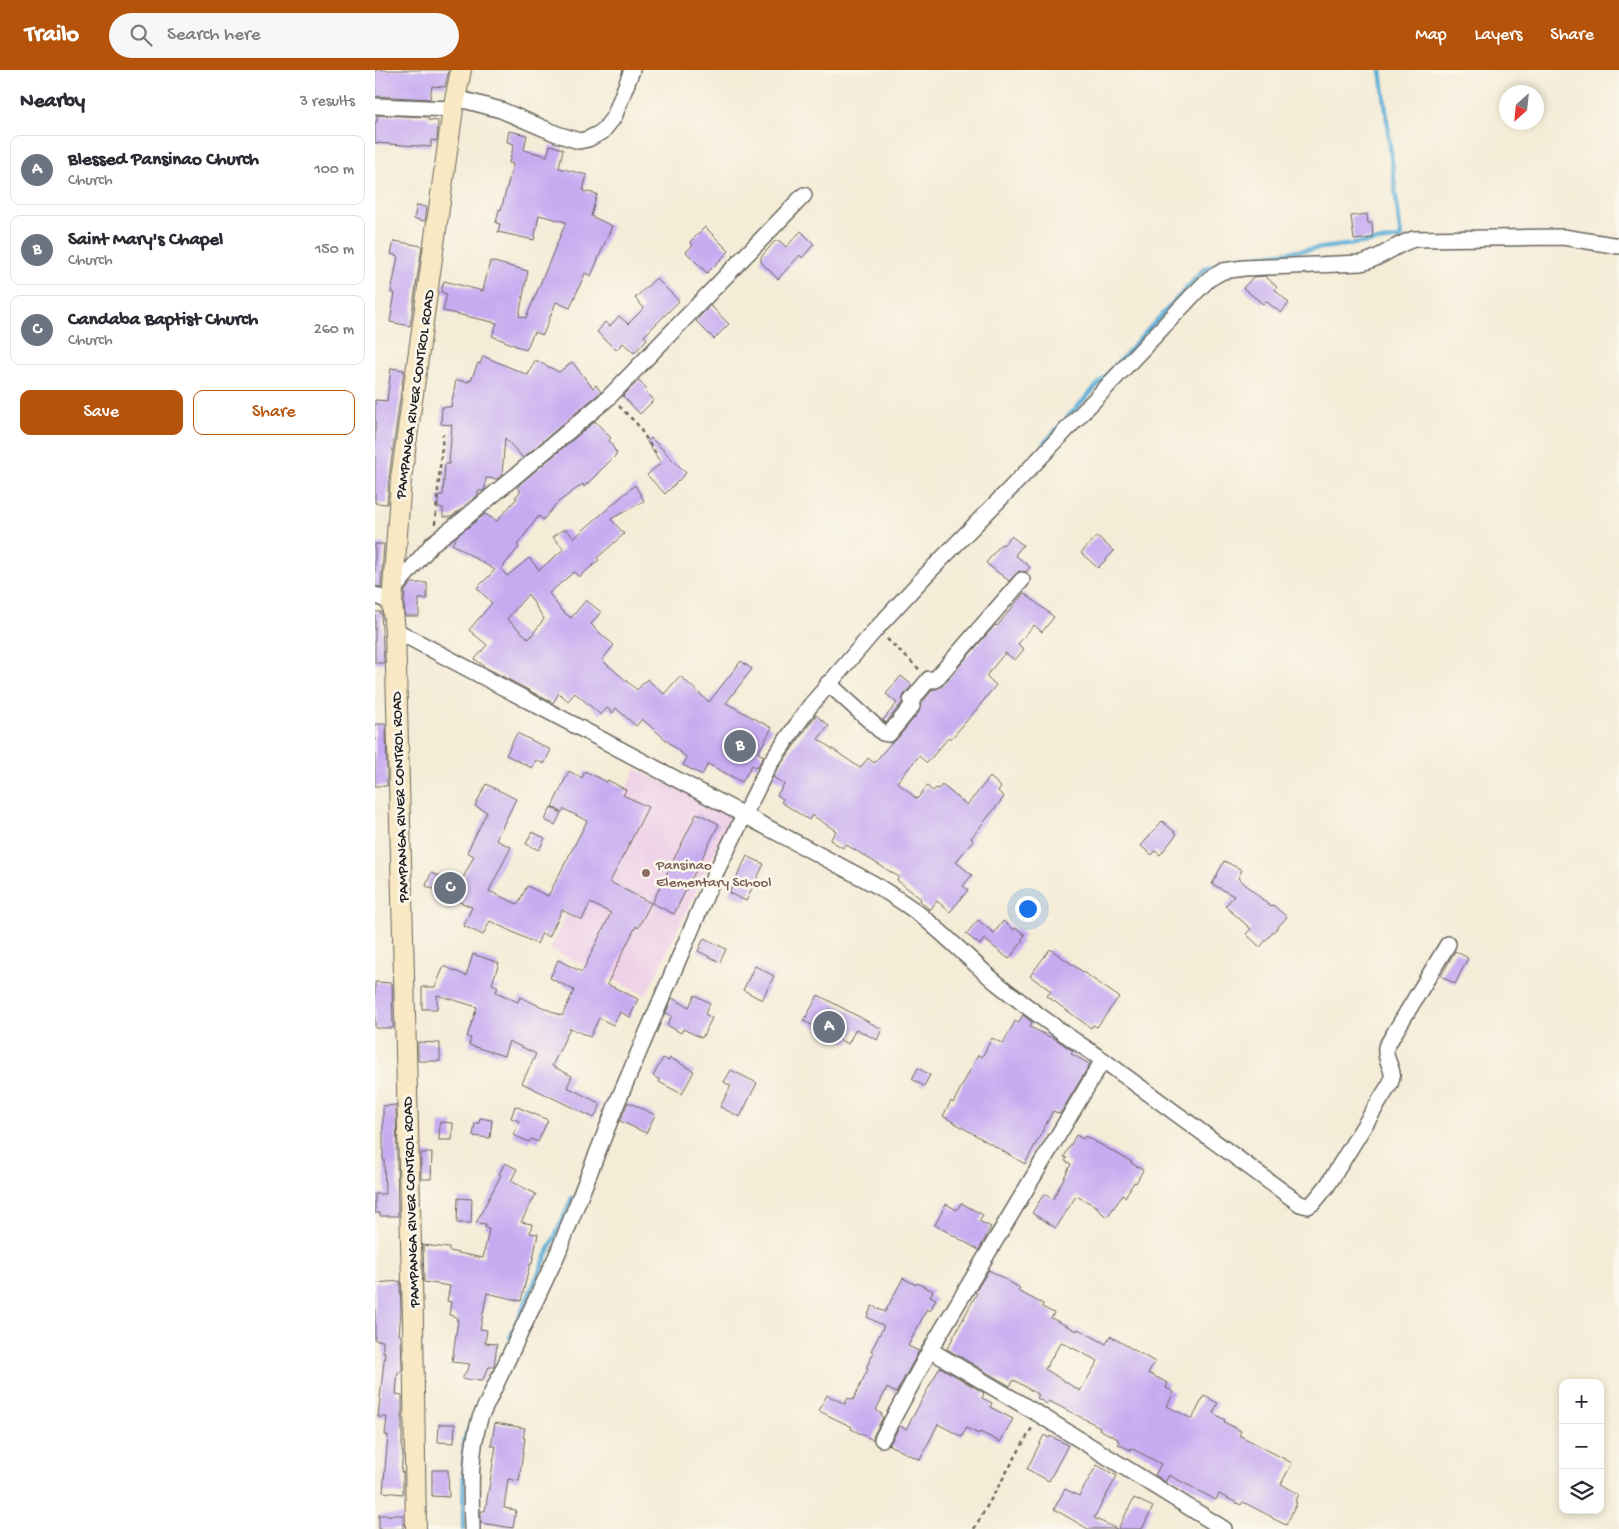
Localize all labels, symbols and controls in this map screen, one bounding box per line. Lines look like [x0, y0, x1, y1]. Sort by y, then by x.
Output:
search box [109, 13, 459, 58]
text: Trailo [25, 21, 79, 50]
icon: search [127, 21, 155, 49]
text: Search here [167, 24, 261, 47]
text: Map [1415, 25, 1447, 46]
text: Layers [1475, 25, 1522, 46]
text: Share [1550, 25, 1594, 46]
north arrow [1499, 85, 1544, 130]
text: Nearby [20, 90, 85, 115]
text: 3 results [300, 93, 355, 112]
text: Blessed Pansinao Church [68, 149, 259, 172]
text: A [32, 161, 42, 180]
text: 100 m [314, 161, 354, 180]
text: Church [68, 172, 112, 191]
text: Saint Mary's Chapel [68, 229, 223, 252]
text: B [33, 241, 41, 260]
text: 150 m [315, 241, 354, 260]
text: Church [68, 252, 112, 271]
street label: PAMPANGA RIVER CONTROL ROAD [392, 288, 440, 501]
text: Candaba Baptist Church [68, 309, 258, 332]
text: C [33, 321, 41, 340]
text: 260 m [314, 321, 354, 340]
text: Church [68, 332, 112, 351]
button: Save [20, 390, 183, 435]
button: Share [193, 390, 355, 435]
street label: PAMPANGA RIVER CONTROL ROAD [388, 691, 414, 904]
pin: B [724, 727, 756, 765]
place label: Pansinao Elementary School [655, 857, 772, 892]
marker: Pansinao Elementary School [640, 867, 652, 879]
pin: C [434, 869, 466, 907]
your location [1015, 896, 1041, 922]
pin: A [813, 1008, 845, 1046]
street label: PAMPANGA RIVER CONTROL ROAD [399, 1096, 425, 1309]
map controls [1559, 1379, 1604, 1514]
button: + [1559, 1379, 1604, 1424]
button: − [1559, 1424, 1604, 1469]
button: layers [1559, 1469, 1604, 1514]

